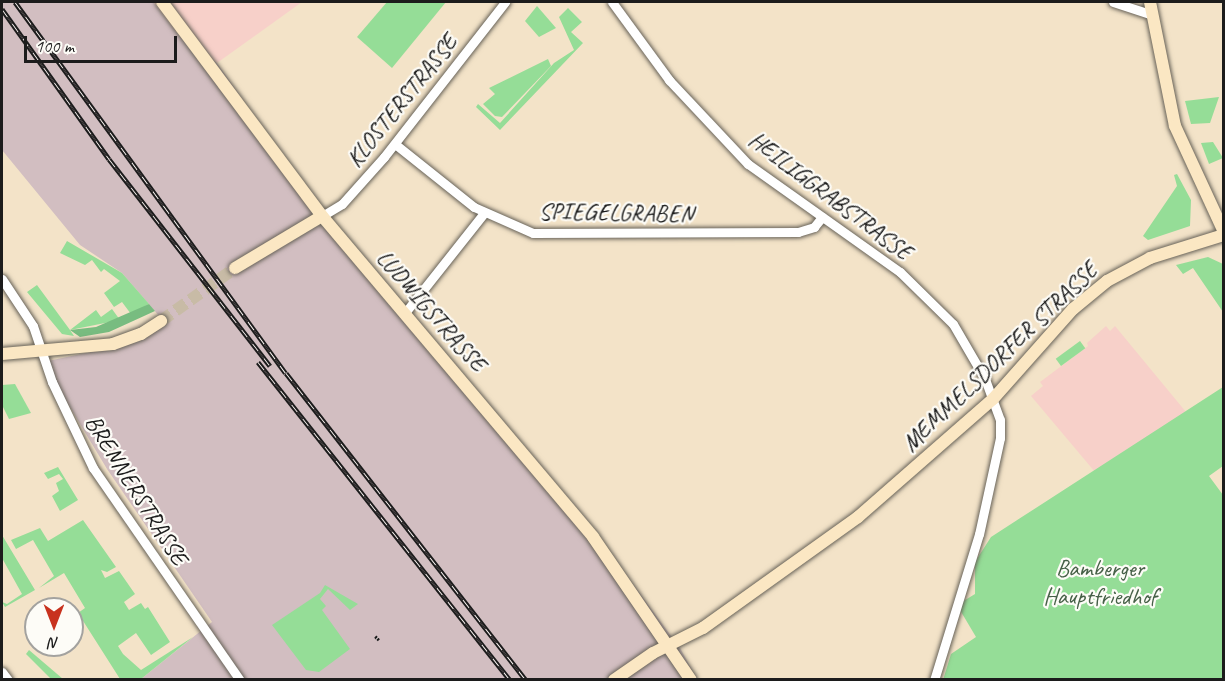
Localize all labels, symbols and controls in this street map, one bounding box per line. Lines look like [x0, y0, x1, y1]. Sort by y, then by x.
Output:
scale bar [27, 24, 180, 62]
street label: KLOSTERSTRASSE [340, 29, 464, 173]
text: 100 m [35, 35, 74, 57]
street label: HEILIGGRABSTRASSE [743, 125, 917, 267]
street label: SPIEGELGRABEN [538, 197, 694, 229]
street label: LUDWIGSTRASSE [370, 244, 492, 378]
street label: MEMMELSDORFER STRASSE [896, 256, 1104, 458]
street label: BRENNERSTRASSE [78, 410, 194, 570]
park label: Bamberger Hauptfriedhof [1043, 555, 1157, 611]
north arrow [24, 597, 84, 657]
text: N [49, 633, 59, 653]

